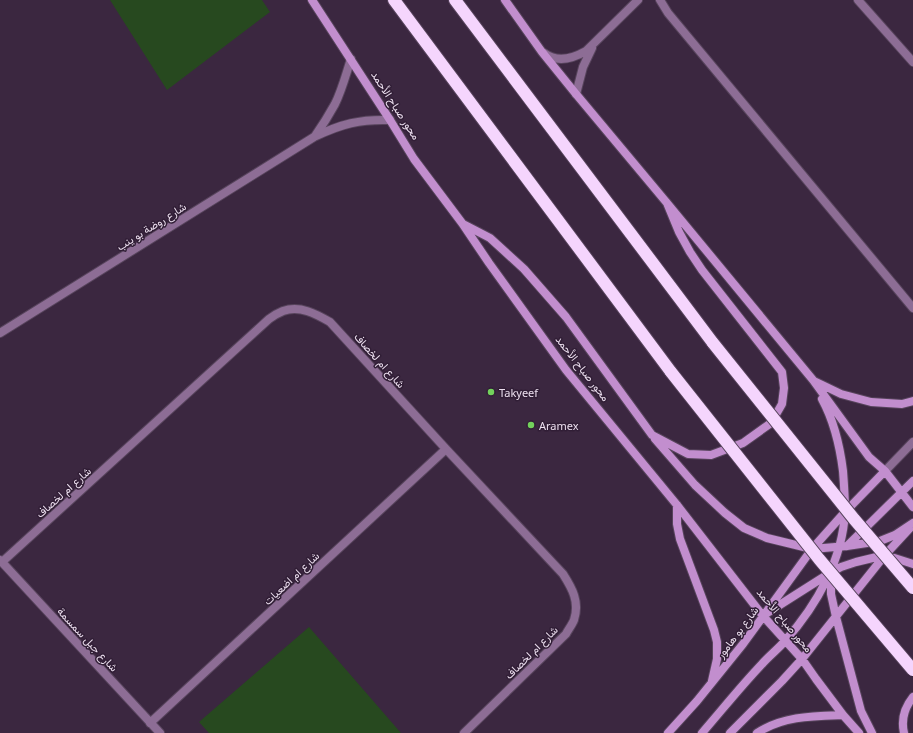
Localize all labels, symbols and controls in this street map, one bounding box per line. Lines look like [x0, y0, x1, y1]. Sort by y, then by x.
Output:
street label: محور صباح الأحمد [367, 68, 424, 143]
street label: شارع روضة بو ينب [113, 198, 190, 254]
street label: شارع ام لخصاف [350, 329, 409, 392]
street label: محور صباح الأحمد [552, 332, 613, 405]
place label: Takyeef [499, 385, 539, 400]
marker: Takyeef [486, 387, 496, 397]
place label: Aramex [539, 418, 579, 433]
marker: Aramex [526, 420, 536, 430]
street label: شارع ام لخصاف [32, 463, 95, 522]
street label: شارع ام اضعيات [260, 548, 323, 609]
street label: محور صباح الأحمد [753, 585, 816, 656]
street label: شارع بو هامور [712, 603, 762, 662]
street label: شارع جبل سمسمة [54, 604, 122, 675]
street label: شارع ام لخصاف [501, 622, 562, 683]

